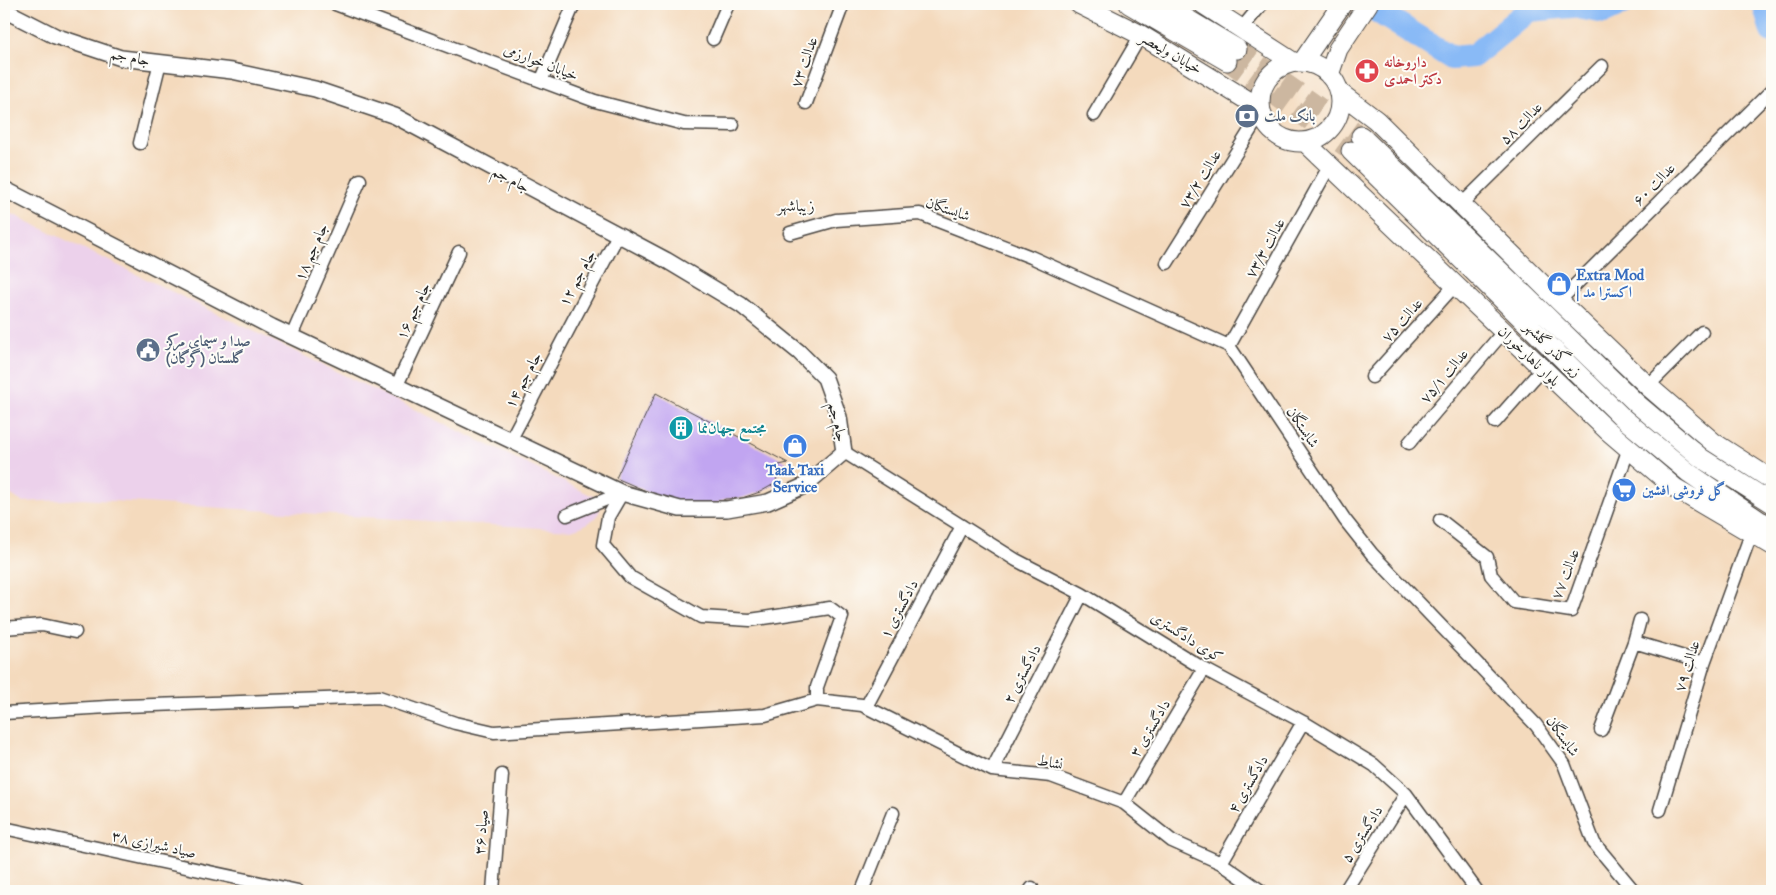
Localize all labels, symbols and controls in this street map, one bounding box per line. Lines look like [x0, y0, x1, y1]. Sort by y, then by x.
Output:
street label: خیابان ولیعصر [1134, 27, 1205, 79]
street label: عدالت ۷۳ [787, 34, 822, 90]
street label: خیابان خوارزمی [501, 40, 581, 84]
street label: جام جم [108, 44, 151, 75]
place label: داروخانه دکتر احمدی [1384, 53, 1442, 88]
pharmacy icon: داروخانه دکتر احمدی [1354, 58, 1380, 84]
street label: عدالت ۵۸ [1496, 98, 1546, 148]
bank icon: بانک ملت [1234, 103, 1260, 129]
place label: بانک ملت [1264, 107, 1316, 125]
street label: عدالت ۷۳/۲ [1175, 146, 1225, 212]
street label: عدالت ۶۰ [1629, 159, 1679, 209]
street label: جام جم [487, 162, 533, 201]
street label: شایستگان [924, 192, 973, 225]
district label: زیباشهر [775, 196, 815, 216]
street label: ۷۳/۳ عدالت [1241, 215, 1289, 281]
street label: ۱۸ جام جم [290, 220, 336, 286]
street label: ۱۲ جام جم [555, 247, 604, 311]
place label: Extra Mod | اکسترا مد [1576, 266, 1645, 302]
shop icon: Extra Mod | اکسترا مد [1546, 271, 1572, 297]
street label: ۱۶ جام جم [392, 280, 439, 345]
street label: ۷۵ عدالت [1378, 294, 1426, 346]
street label: زیر گذر گلشهر [1519, 315, 1587, 381]
street label: بلوار ناهارخوران [1494, 322, 1564, 390]
place label: صدا و سیمای مرکز گلستان (گرگان) [164, 332, 251, 368]
public building icon: صدا و سیمای مرکز گلستان (گرگان) [135, 337, 161, 363]
street label: ۷۵/۱ عدالت [1416, 345, 1472, 407]
street label: ۱۴ جام جم [501, 349, 550, 413]
street label: جام جم [820, 400, 851, 445]
street label: شایستگان [1283, 403, 1324, 451]
building icon: مجتمع جهان‌نما [668, 415, 694, 441]
place label: مجتمع جهان‌نما [698, 419, 767, 442]
shop icon: Taak Taxi Service [782, 433, 808, 459]
place label: Taak Taxi Service [765, 461, 825, 496]
supermarket icon: گل فروشی افشین [1611, 477, 1637, 503]
place label: گل فروشی افشین [1642, 480, 1726, 501]
street label: عدالت ۷۷ [1547, 546, 1583, 602]
street label: دادگستری ۱ [876, 577, 922, 641]
street label: کوی دادگستری [1148, 608, 1226, 666]
street label: عدالت ۷۹ [1670, 638, 1704, 694]
street label: دادگستری ۲ [999, 641, 1045, 707]
street label: دادگستری ۳ [1126, 696, 1174, 760]
street label: شایستگان [1543, 712, 1584, 760]
street label: نشاط [1035, 750, 1065, 774]
street label: دادگستری ۴ [1224, 752, 1272, 816]
street label: دادگستری ۵ [1337, 802, 1387, 866]
street label: صیاد ۳۶ [470, 809, 492, 855]
street label: صیاد شیرازی ۳۸ [110, 826, 198, 862]

